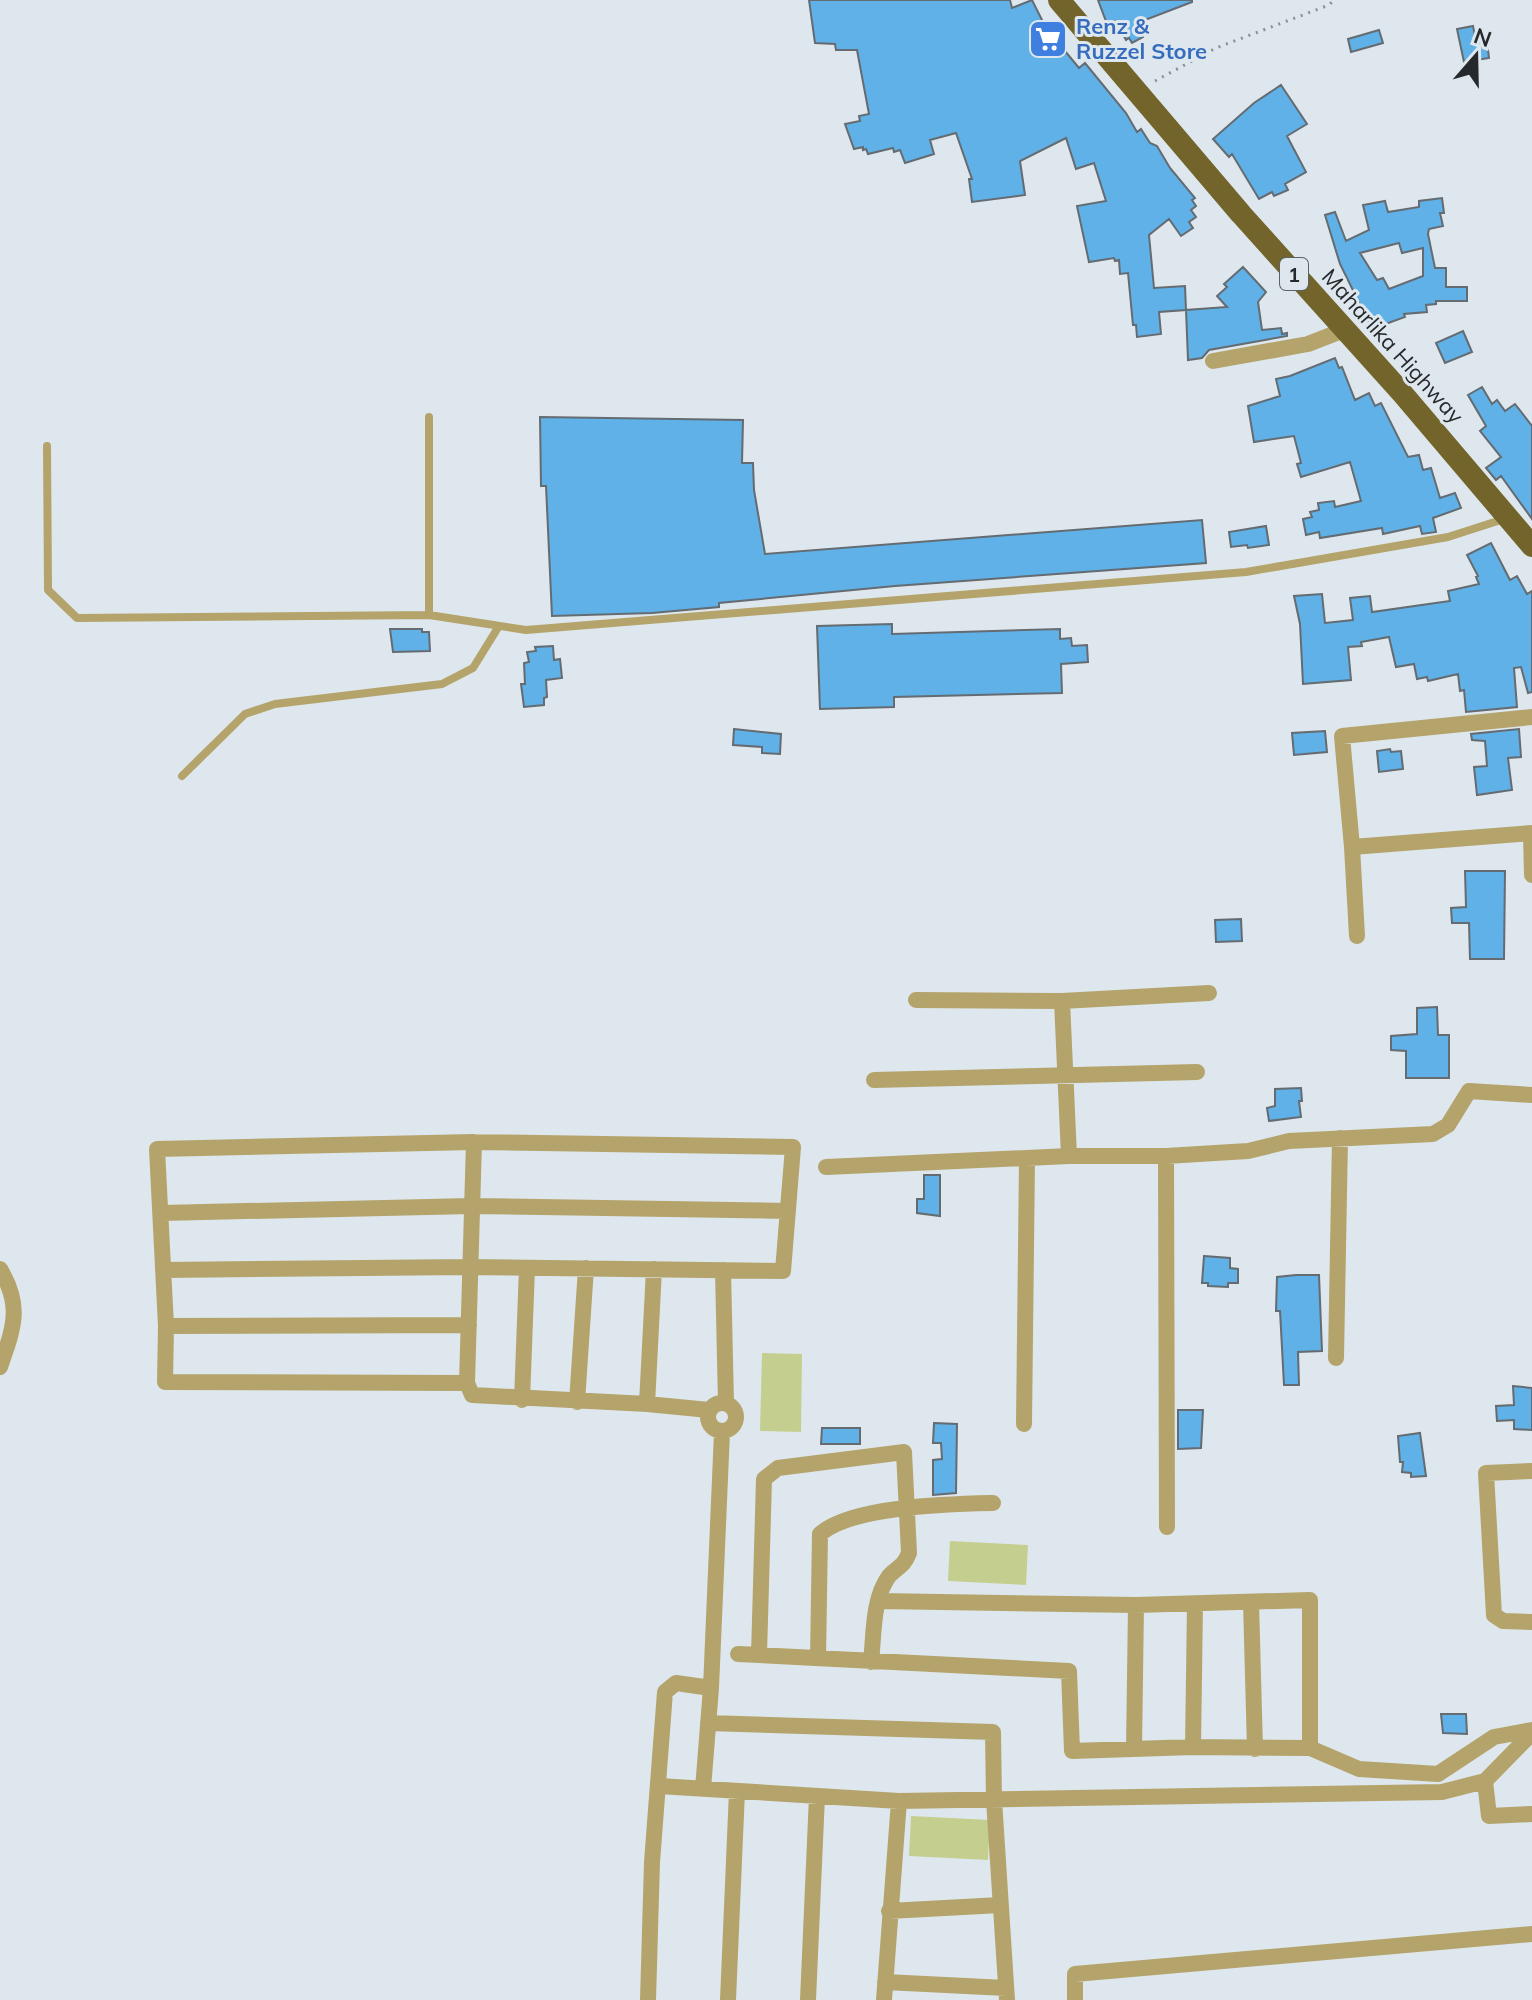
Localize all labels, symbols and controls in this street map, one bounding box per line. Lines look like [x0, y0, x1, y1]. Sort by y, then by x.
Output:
place label: Renz & Ruzzel Store [1076, 12, 1207, 65]
north arrow [1436, 16, 1516, 96]
supermarket icon: Renz & Ruzzel Store [1027, 18, 1069, 60]
text: N [1470, 21, 1495, 53]
road number: 1 [1280, 258, 1308, 290]
street label: Maharlika Highway [1316, 263, 1470, 429]

